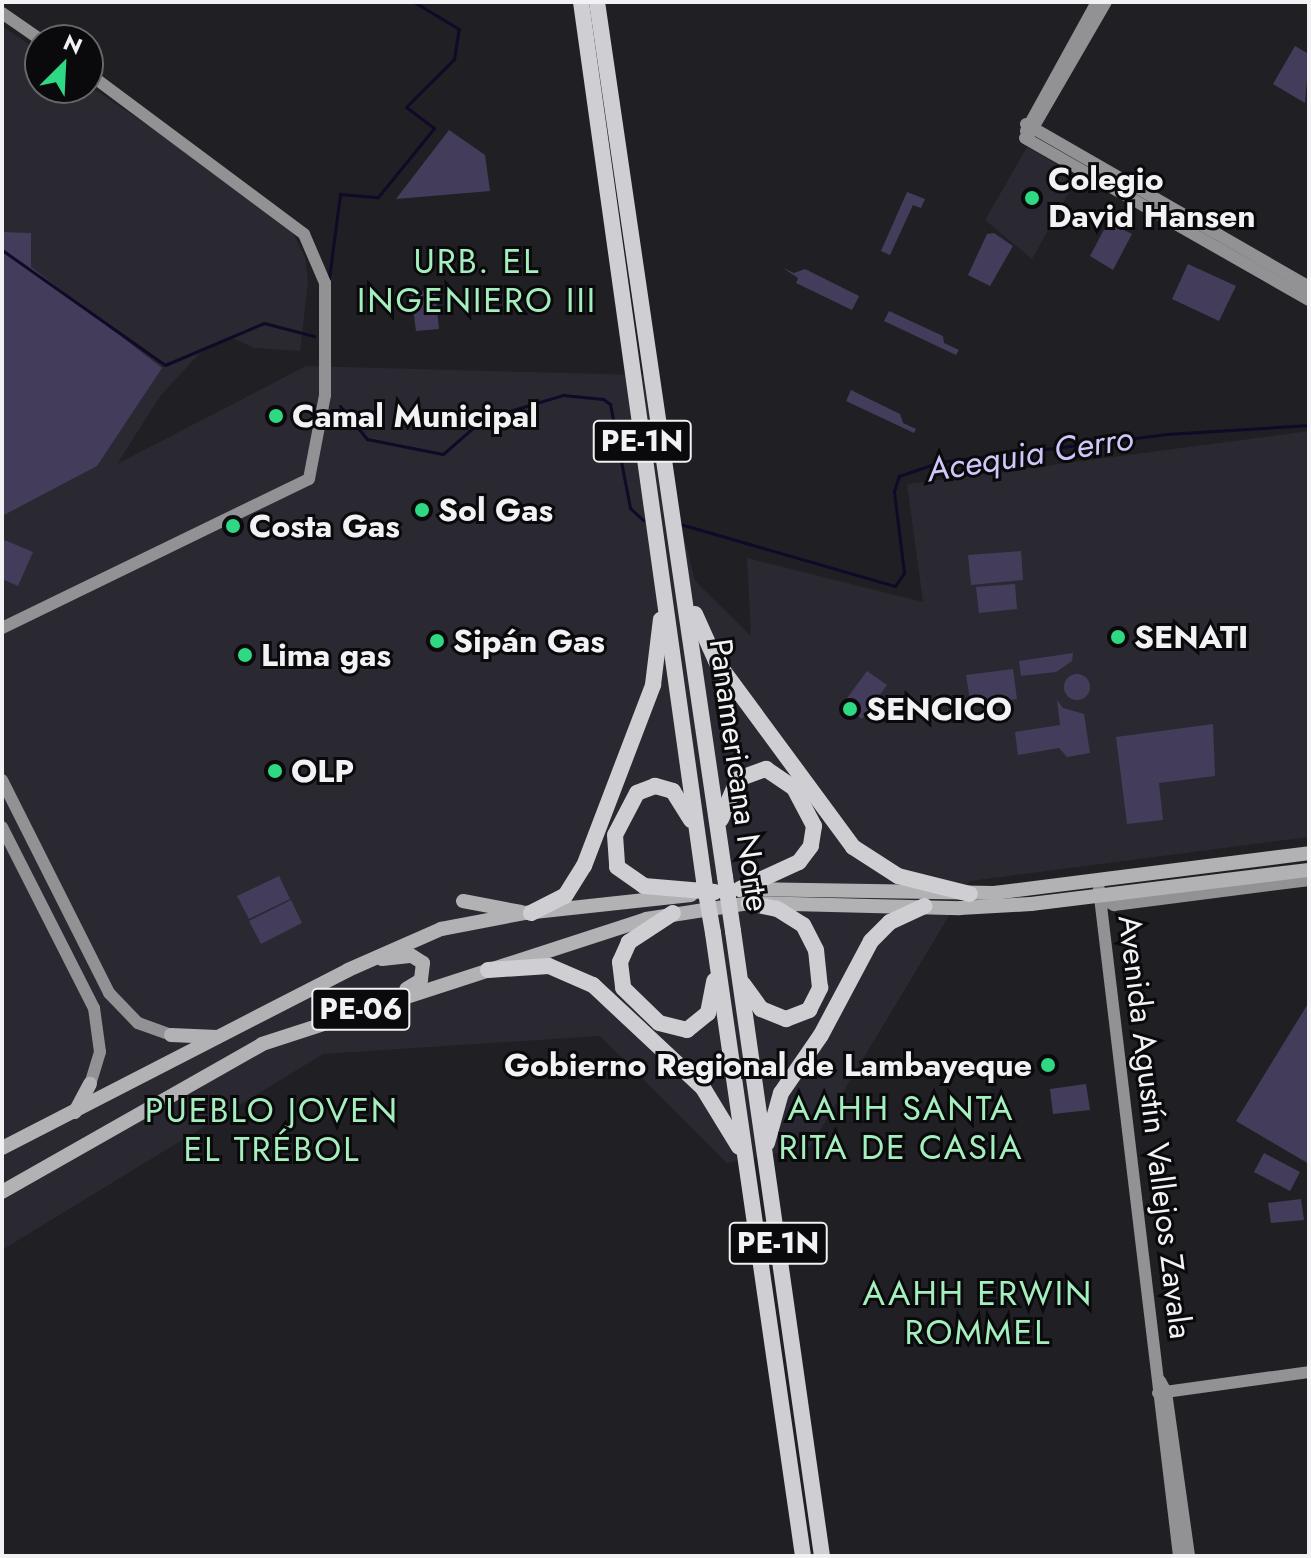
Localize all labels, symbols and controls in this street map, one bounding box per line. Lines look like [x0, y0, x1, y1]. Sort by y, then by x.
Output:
north arrow [24, 24, 104, 104]
text: N [58, 26, 87, 62]
place label: Colegio David Hansen [1048, 161, 1256, 236]
marker: Colegio David Hansen [1023, 189, 1041, 207]
district label: URB. EL INGENIERO III [357, 241, 597, 320]
place label: Camal Municipal [292, 397, 538, 435]
marker: Camal Municipal [267, 407, 285, 425]
road number: PE-1N [592, 415, 692, 467]
water label: Acequia Cerro [924, 418, 1136, 490]
place label: Sol Gas [438, 491, 553, 529]
marker: Sol Gas [413, 501, 431, 519]
place label: Costa Gas [249, 507, 400, 545]
marker: Costa Gas [224, 517, 242, 535]
place label: SENATI [1134, 618, 1248, 656]
place label: Sipán Gas [453, 622, 605, 660]
marker: SENATI [1109, 628, 1127, 646]
marker: Sipán Gas [428, 632, 446, 650]
place label: Lima gas [261, 636, 391, 674]
street label: Panamericana Norte [701, 636, 777, 914]
marker: Lima gas [236, 646, 254, 664]
place label: SENCICO [866, 690, 1012, 728]
marker: SENCICO [841, 700, 859, 718]
place label: OLP [291, 752, 354, 790]
marker: OLP [266, 762, 284, 780]
street label: Avenida Agustín Vallejos Zavala [1110, 913, 1200, 1341]
road number: PE-06 [311, 983, 411, 1035]
place label: Gobierno Regional de Lambayeque [504, 1046, 1032, 1084]
marker: Gobierno Regional de Lambayeque [1039, 1056, 1057, 1074]
district label: AAHH SANTA RITA DE CASIA [778, 1088, 1024, 1168]
district label: PUEBLO JOVEN EL TRÉBOL [145, 1090, 399, 1170]
road number: PE-1N [728, 1217, 828, 1269]
district label: AAHH ERWIN ROMMEL [863, 1273, 1093, 1352]

